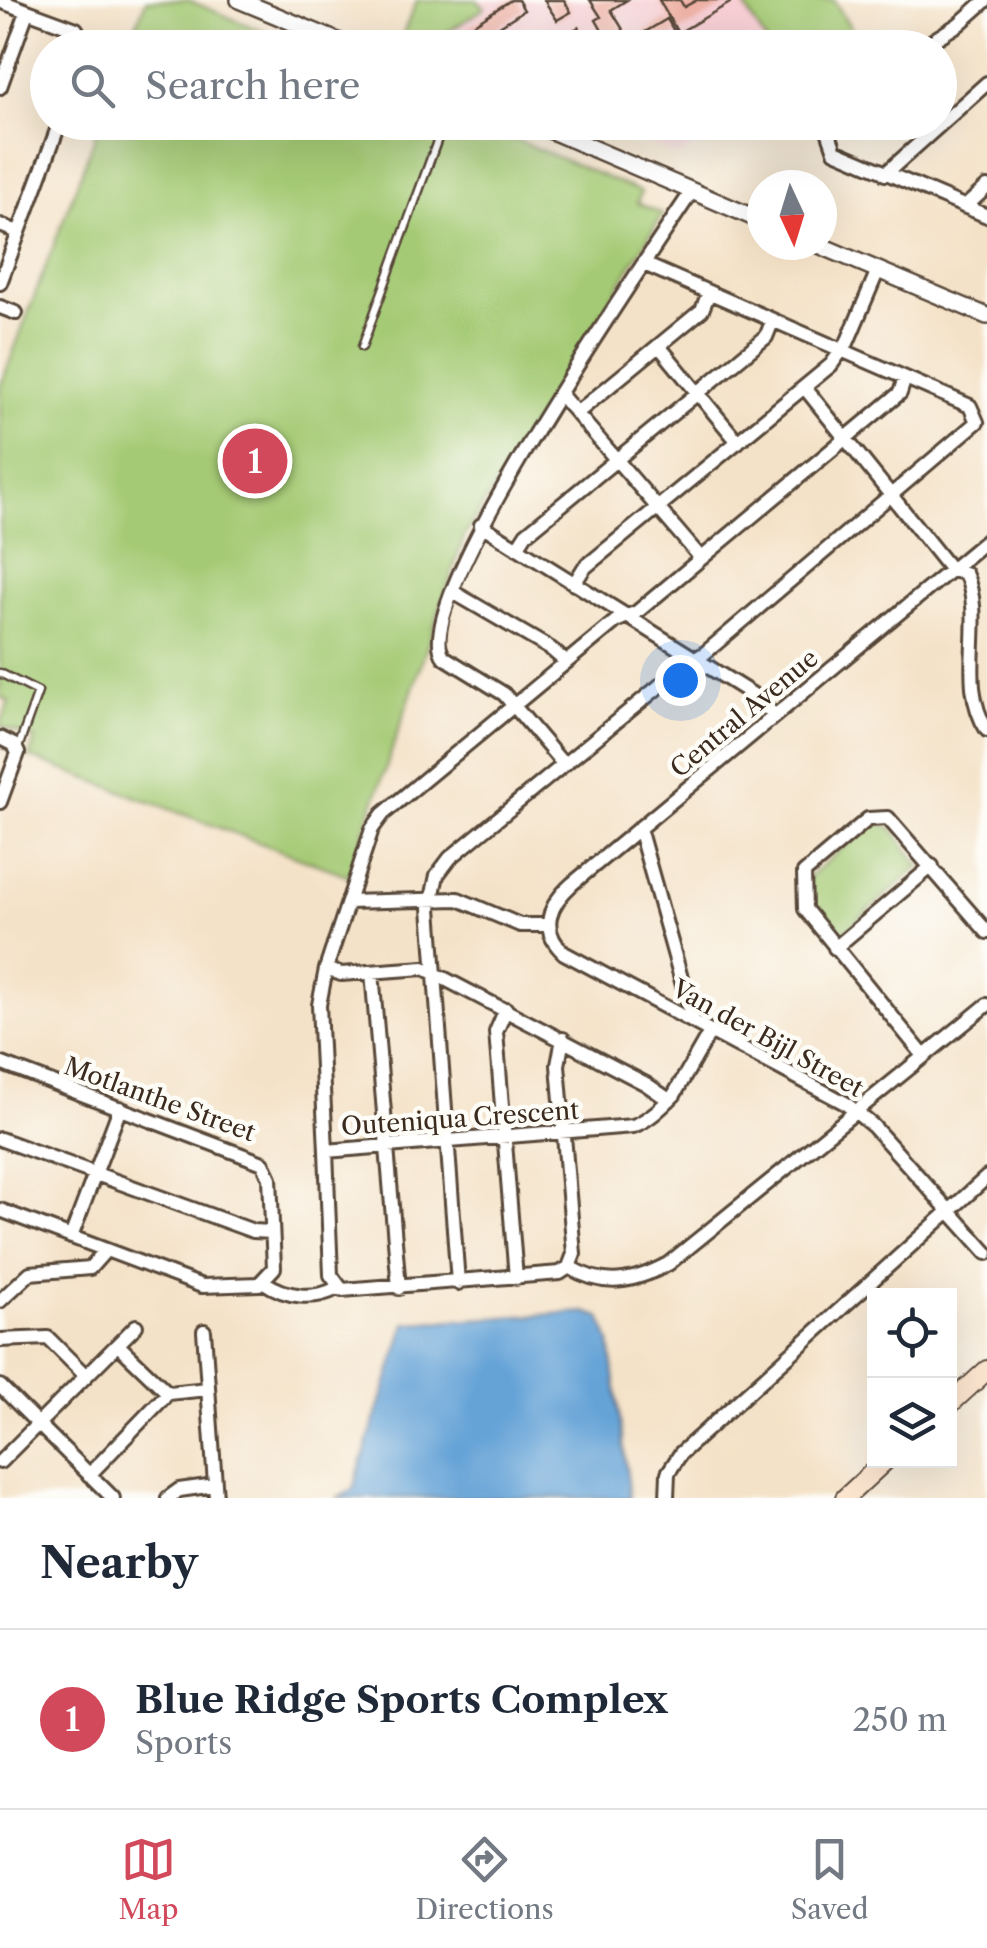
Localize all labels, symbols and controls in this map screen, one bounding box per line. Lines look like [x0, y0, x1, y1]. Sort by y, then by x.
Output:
search box [30, 30, 957, 140]
icon: search [65, 58, 120, 113]
text: Search here [145, 62, 360, 109]
north arrow [747, 170, 837, 260]
pin: 1 [222, 424, 288, 498]
street label: Central Avenue [664, 643, 824, 784]
your location [655, 655, 706, 706]
street label: Van der Bijl Street [666, 972, 869, 1104]
street label: Motlanthe Street [60, 1051, 260, 1148]
street label: Outeniqua Crescent [340, 1095, 580, 1142]
map controls [867, 1288, 957, 1468]
button: locate [867, 1288, 957, 1378]
button: layers [867, 1378, 957, 1468]
text: Nearby [40, 1537, 198, 1589]
text: Blue Ridge Sports Complex [135, 1676, 668, 1723]
text: 1 [65, 1700, 80, 1739]
text: 250 m [853, 1700, 947, 1739]
text: Sports [135, 1723, 232, 1762]
tab: Map [118, 1832, 179, 1926]
tab: Directions [415, 1832, 554, 1926]
tab: Saved [791, 1832, 869, 1926]

